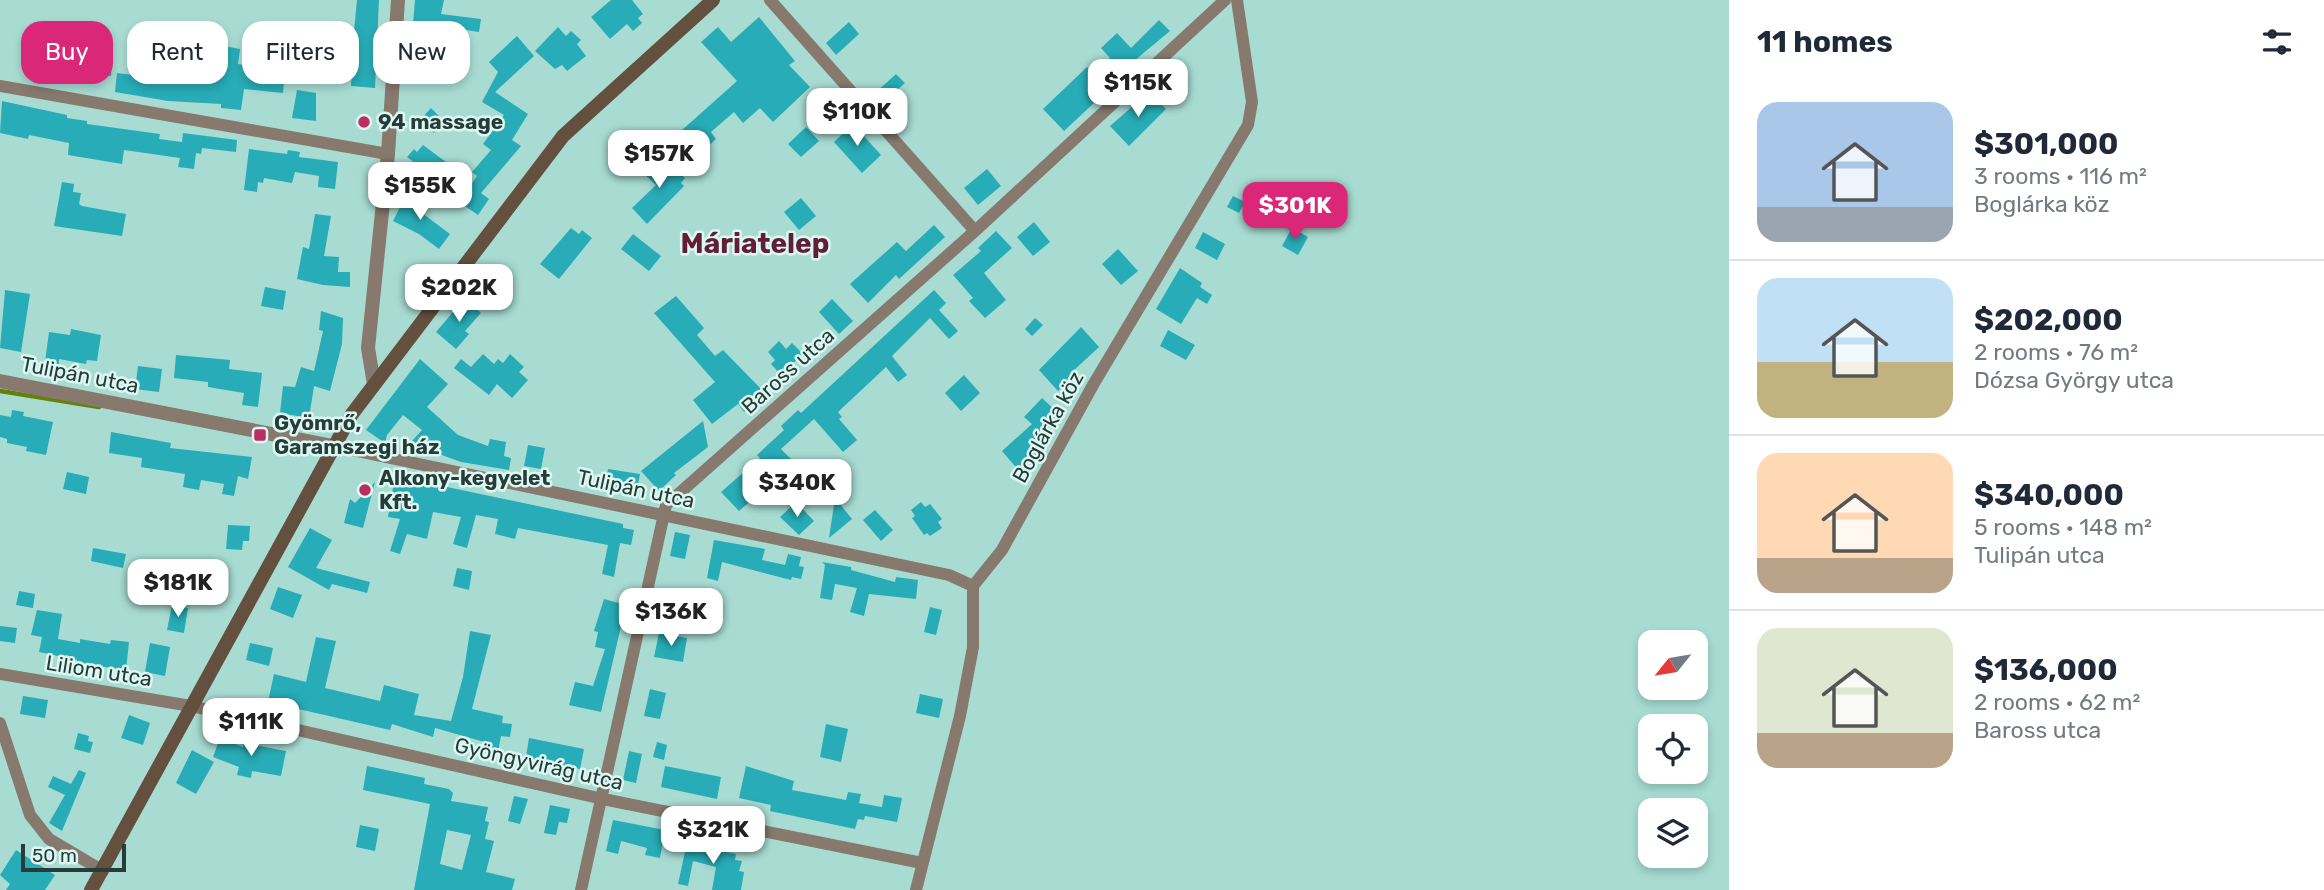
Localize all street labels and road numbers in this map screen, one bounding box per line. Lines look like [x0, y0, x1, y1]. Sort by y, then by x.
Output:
street label: Baross utca [736, 323, 839, 419]
street label: Tulipán utca [19, 351, 141, 398]
street label: Boglárka köz [1007, 367, 1088, 487]
street label: Tulipán utca [575, 464, 697, 513]
street label: Liliom utca [44, 650, 154, 691]
street label: Gyöngyvirág utca [452, 732, 626, 795]

